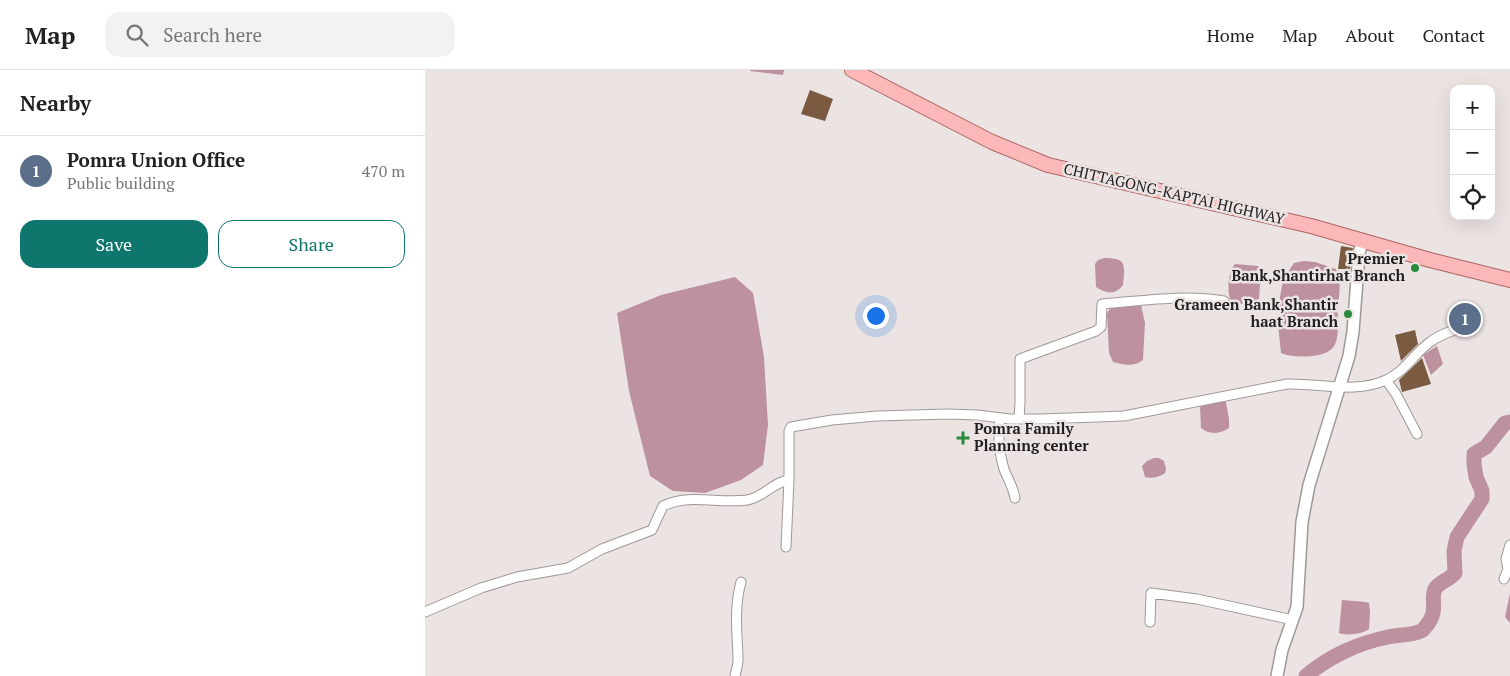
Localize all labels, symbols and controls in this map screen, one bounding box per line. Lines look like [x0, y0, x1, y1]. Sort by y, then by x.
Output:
search box [105, 12, 455, 57]
text: Map [25, 19, 75, 51]
icon: search [123, 21, 151, 49]
text: Search here [163, 22, 262, 47]
text: Home [1207, 23, 1254, 47]
text: Map [1282, 23, 1317, 47]
text: About [1345, 23, 1394, 47]
text: Contact [1422, 23, 1485, 47]
map controls [1450, 85, 1495, 220]
button: + [1450, 85, 1495, 130]
text: Nearby [20, 89, 91, 117]
button: − [1450, 130, 1495, 175]
text: Pomra Union Office [67, 147, 245, 172]
street label: CHITTAGONG-KAPTAI HIGHWAY [1062, 158, 1287, 228]
text: 1 [31, 160, 41, 182]
text: 470 m [362, 160, 405, 182]
text: Public building [67, 172, 175, 194]
button: locate [1450, 175, 1495, 220]
button: Save [20, 220, 208, 268]
button: Share [218, 220, 405, 268]
place label: Premier Bank,Shantirhat Branch [1231, 248, 1406, 285]
marker: Premier Bank,Shantirhat Branch [1409, 262, 1421, 274]
place label: Grameen Bank,Shantir haat Branch [1174, 294, 1339, 331]
pin: 1 [1449, 300, 1481, 338]
your location [863, 303, 889, 329]
marker: Grameen Bank,Shantir haat Branch [1342, 308, 1354, 320]
place label: Pomra Family Planning center [974, 418, 1089, 455]
marker: Pomra Family Planning center [956, 431, 970, 445]

